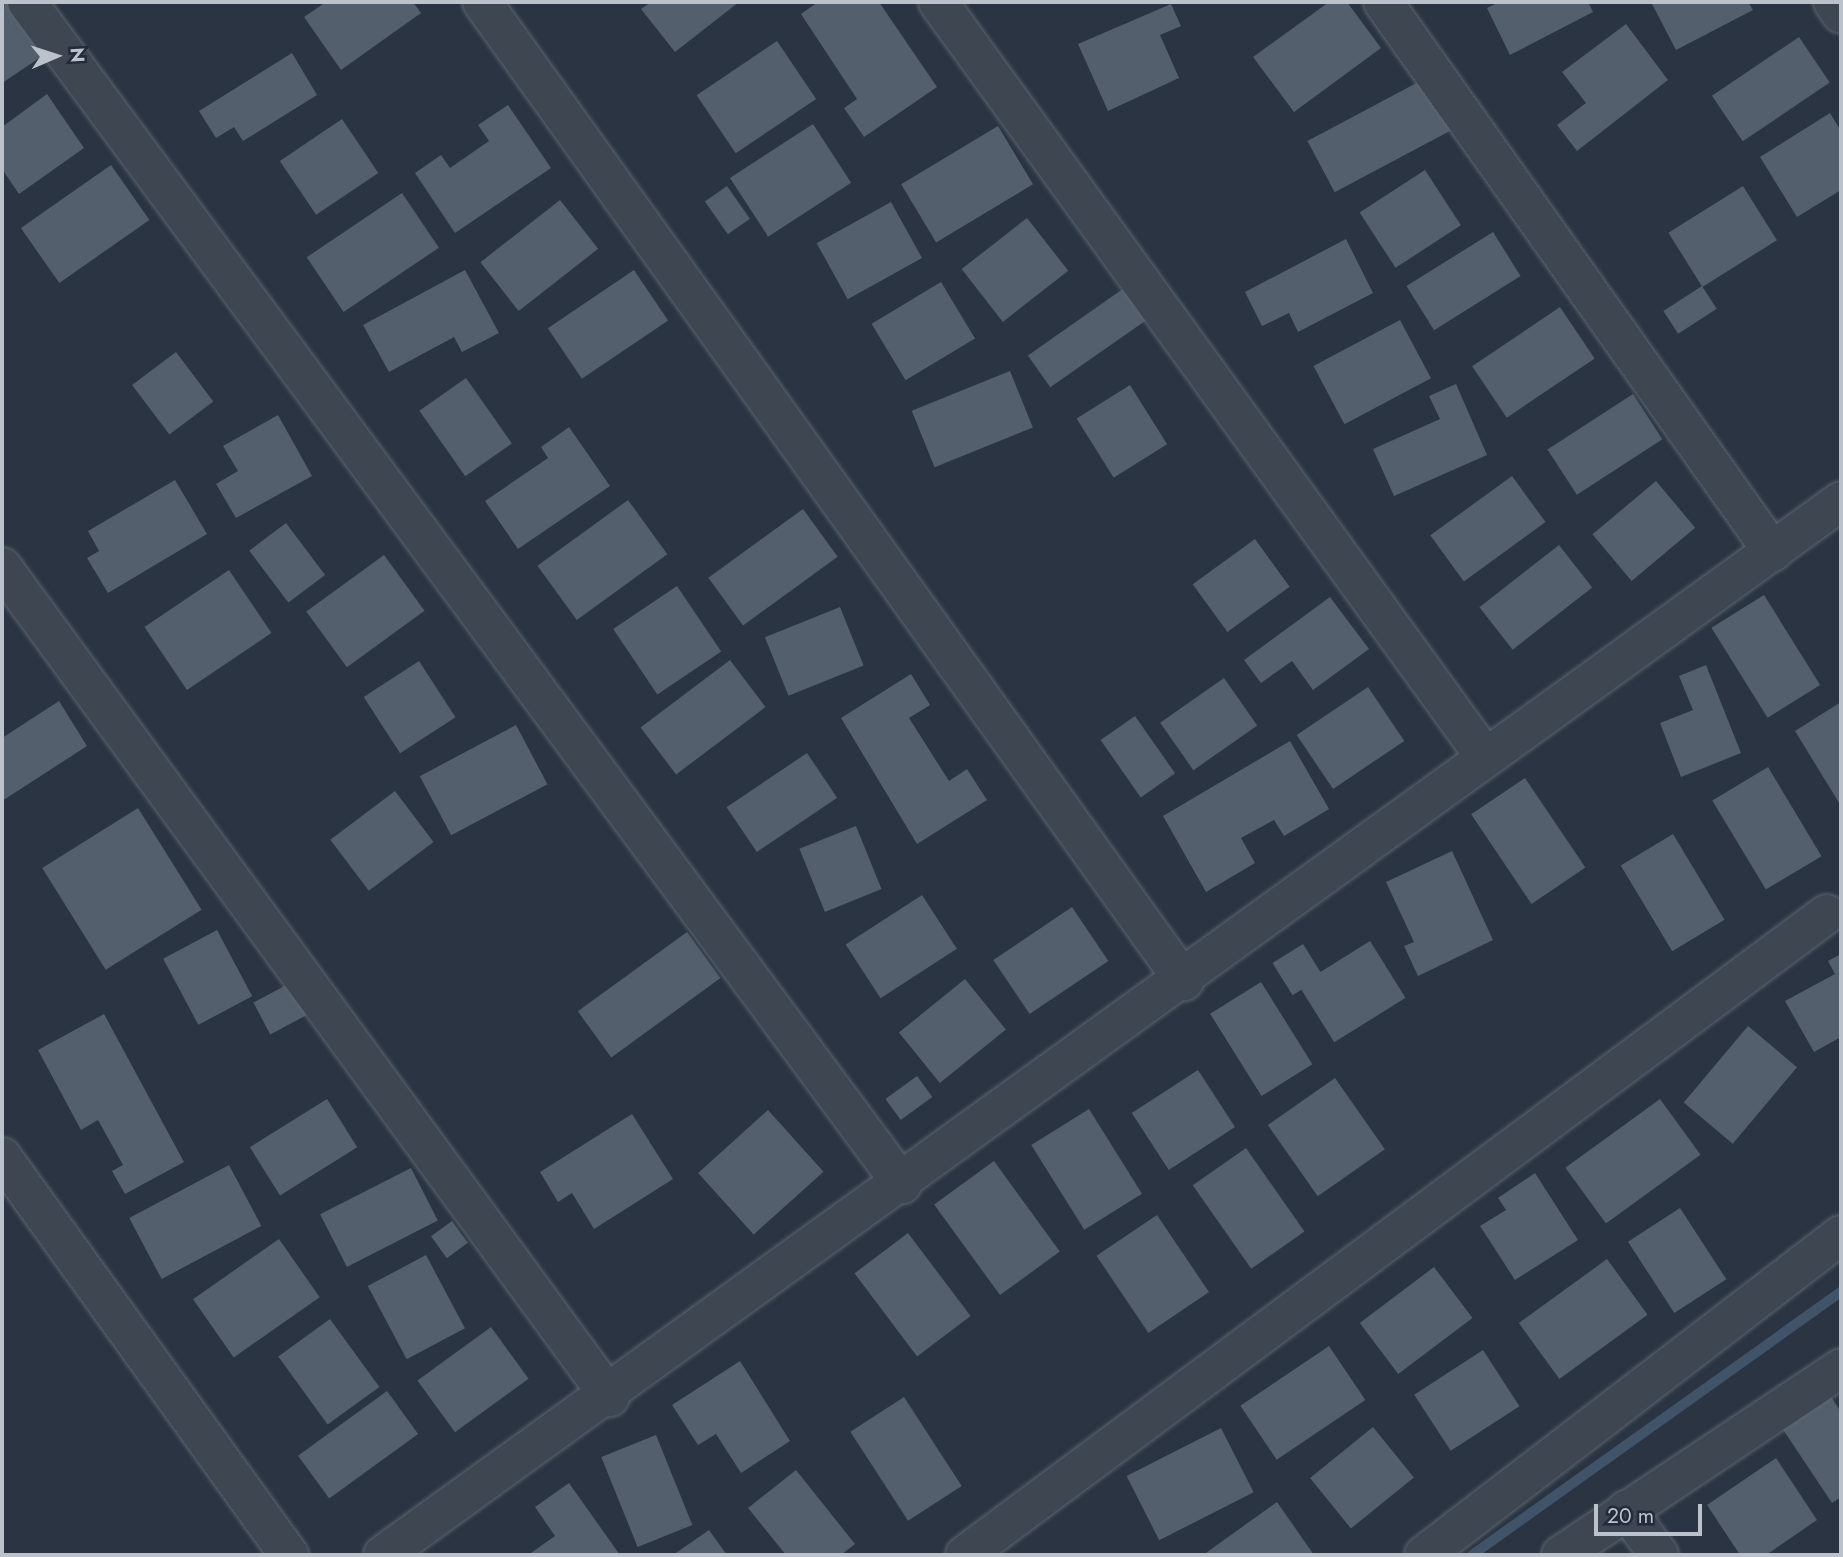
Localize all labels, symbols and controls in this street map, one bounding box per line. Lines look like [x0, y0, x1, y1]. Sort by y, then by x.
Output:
north arrow [21, 21, 91, 91]
text: N [64, 47, 91, 63]
scale bar [1598, 1490, 1706, 1534]
text: 20 m [1607, 1501, 1654, 1531]

